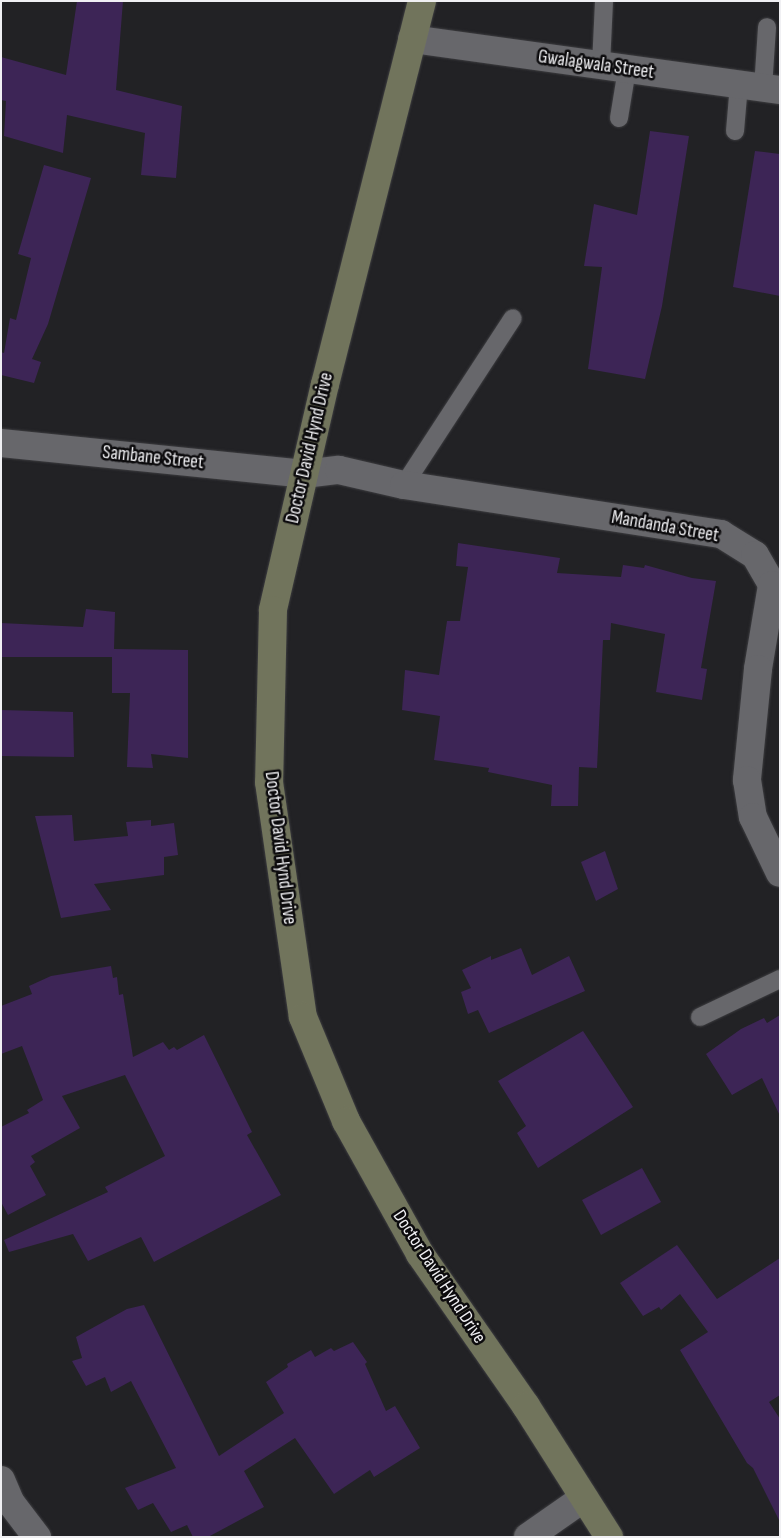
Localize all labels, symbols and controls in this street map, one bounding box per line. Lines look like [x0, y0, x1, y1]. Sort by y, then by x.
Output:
street label: Gwalagwala Street [537, 46, 655, 84]
street label: Doctor David Hynd Drive [282, 370, 338, 526]
street label: Sambane Street [101, 441, 205, 475]
street label: Mandanda Street [610, 506, 720, 548]
street label: Doctor David Hynd Drive [259, 770, 301, 926]
street label: Doctor David Hynd Drive [387, 1206, 491, 1348]

